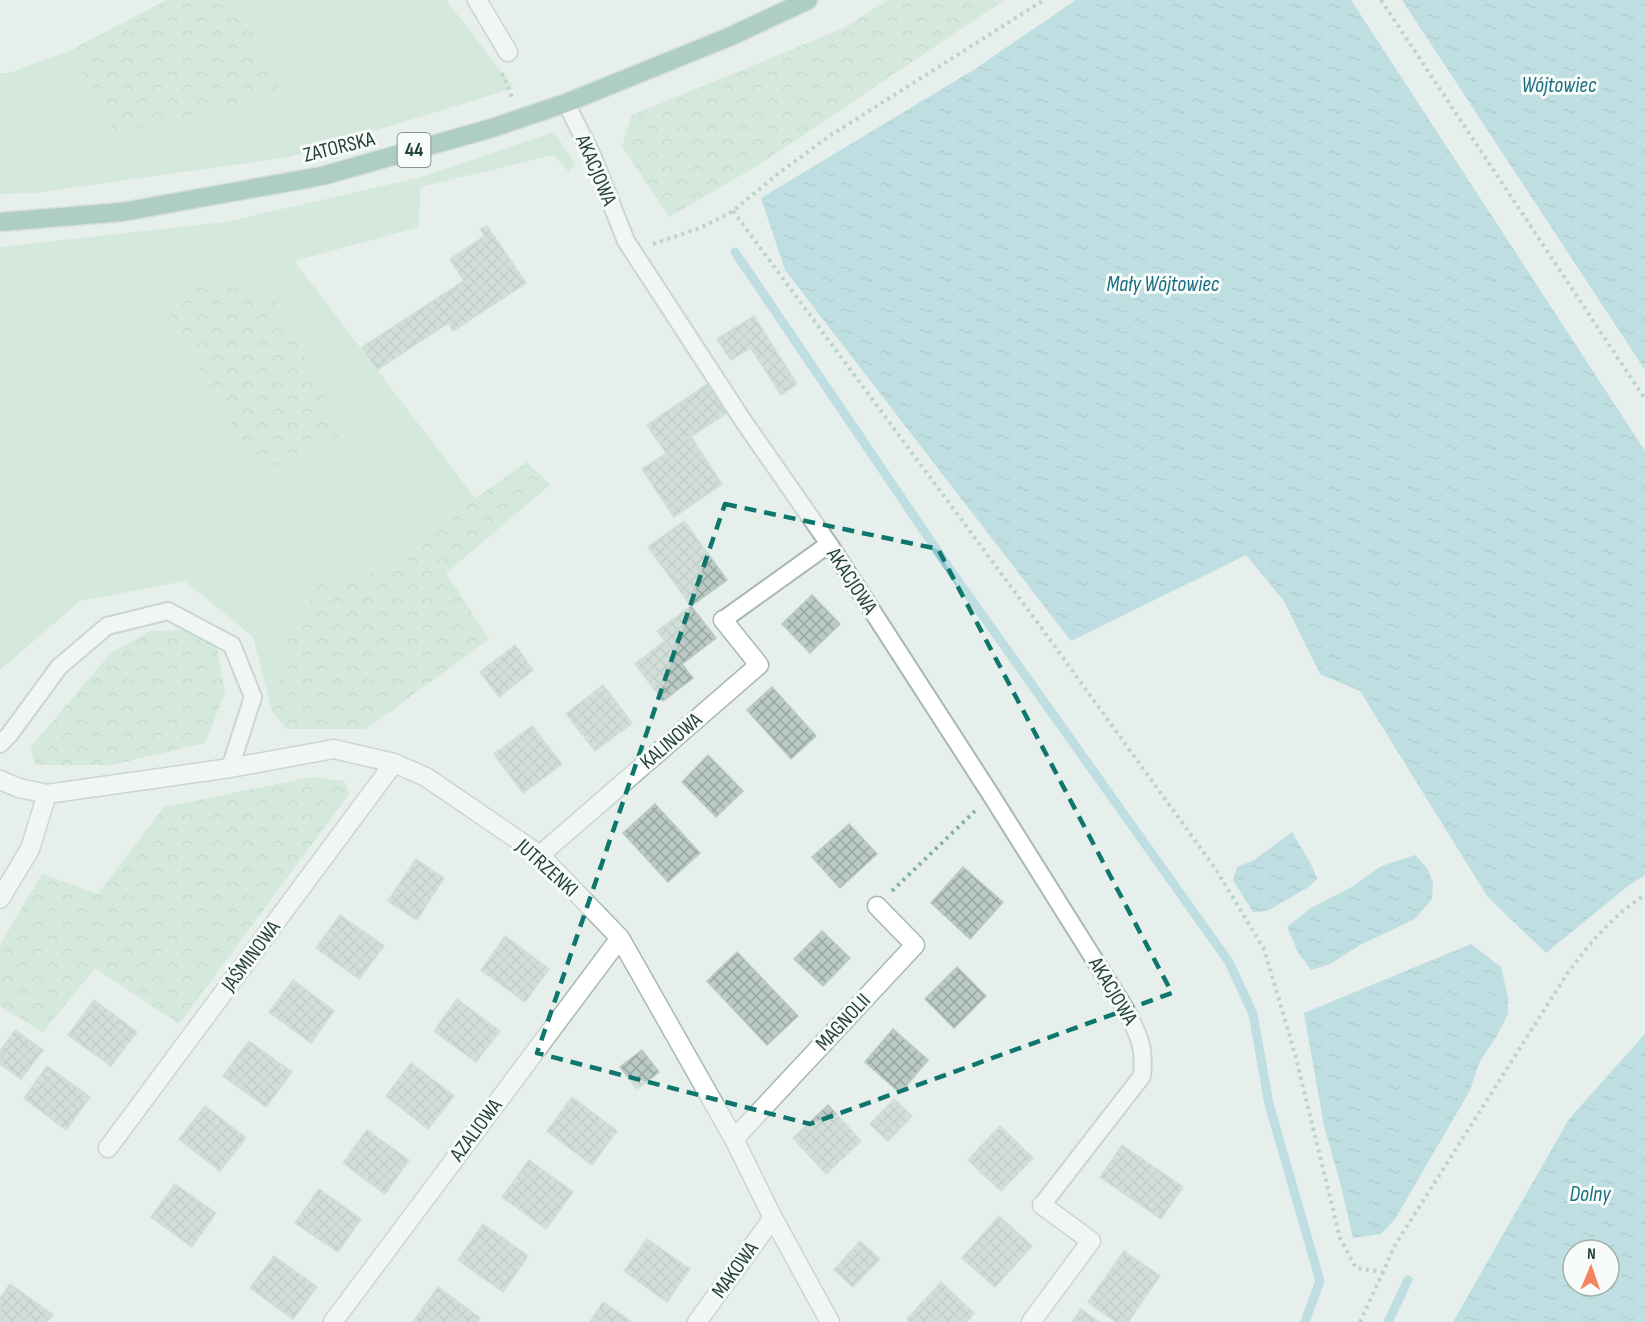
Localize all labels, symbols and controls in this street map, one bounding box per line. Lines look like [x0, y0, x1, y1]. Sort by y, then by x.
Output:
water label: Wójtowiec [1521, 72, 1597, 99]
street label: ZATORSKA [301, 126, 378, 168]
street label: AKACJOWA [570, 130, 622, 210]
road number: 44 [398, 133, 430, 167]
water label: Mały Wójtowiec [1107, 271, 1220, 298]
street label: AKACJOWA [821, 542, 883, 620]
street label: KALINOWA [635, 707, 708, 775]
street label: JUTRZENKI [510, 833, 583, 902]
street label: JAŚMINOWA [216, 915, 286, 997]
street label: AKACJOWA [1083, 952, 1143, 1030]
street label: MAGNOLII [810, 988, 876, 1056]
street label: AZALIOWA [444, 1093, 508, 1167]
water label: Dolny [1569, 1181, 1611, 1208]
street label: MAKOWA [706, 1236, 764, 1303]
north arrow [1561, 1238, 1621, 1298]
text: N [1587, 1245, 1596, 1264]

